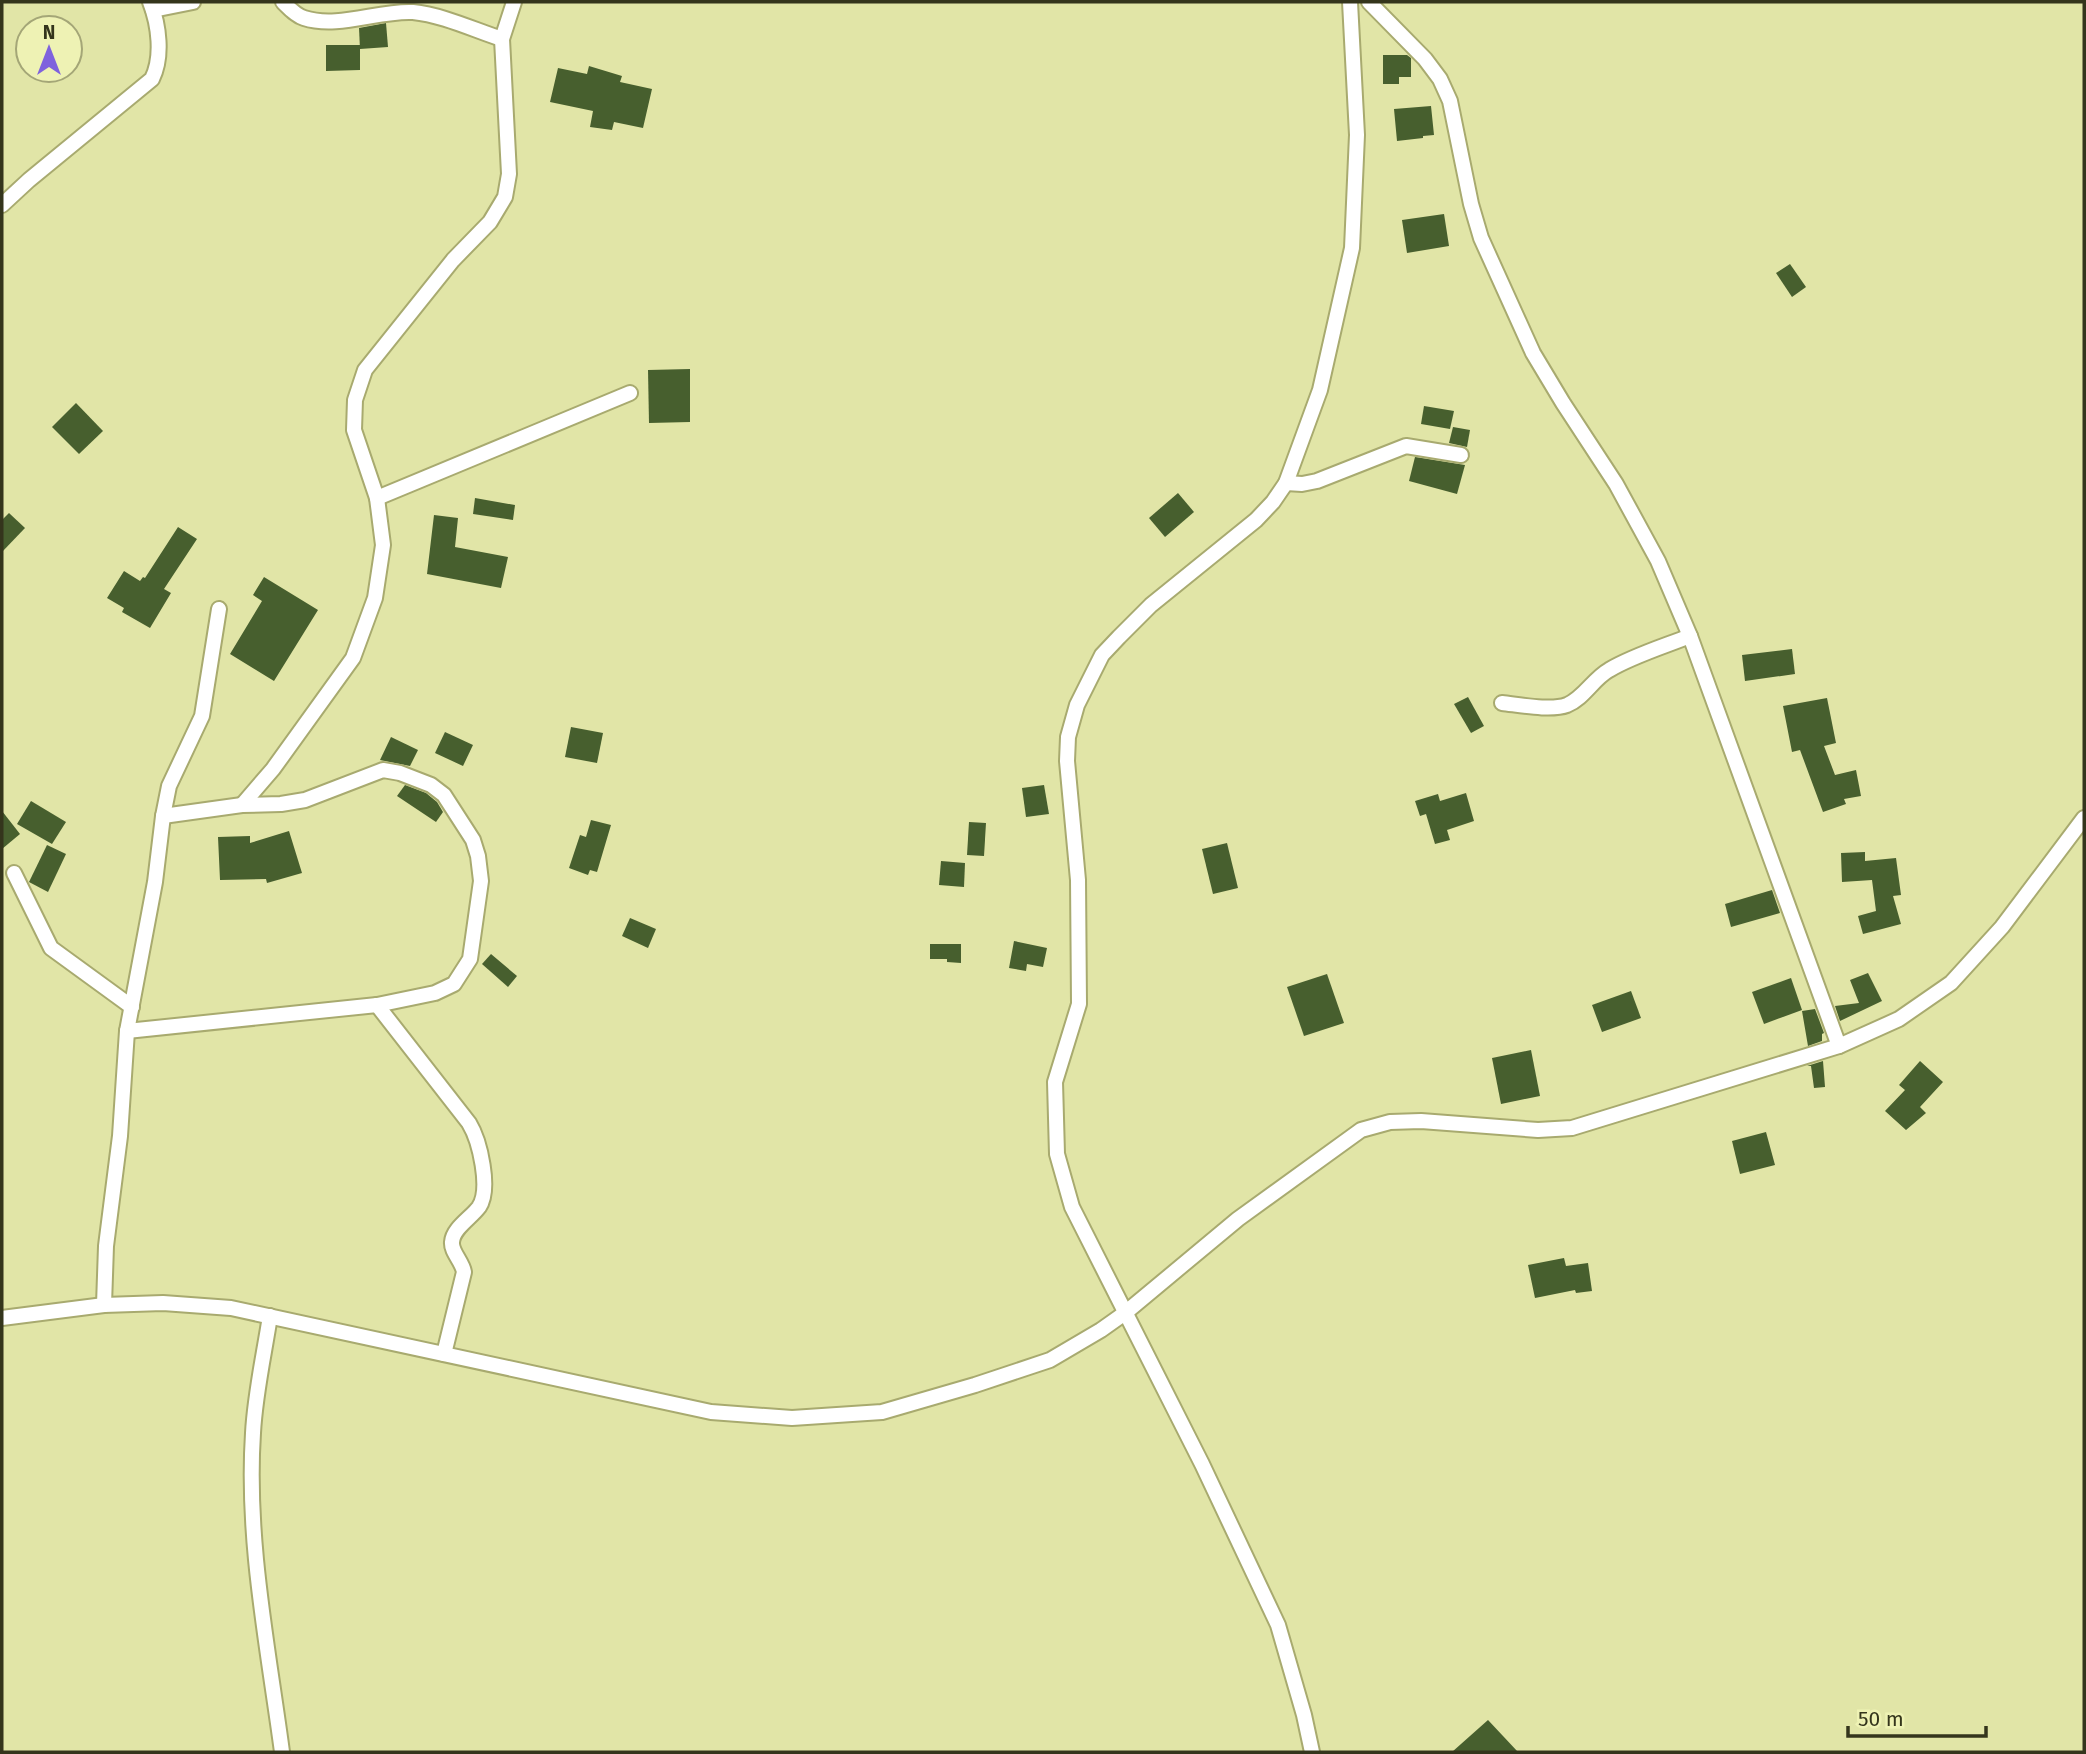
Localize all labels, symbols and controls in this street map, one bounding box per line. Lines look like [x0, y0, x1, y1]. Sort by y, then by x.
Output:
north arrow [14, 14, 84, 84]
text: N [43, 21, 55, 44]
scale bar [1848, 1694, 1986, 1738]
text: 50 m [1858, 1706, 1904, 1732]

